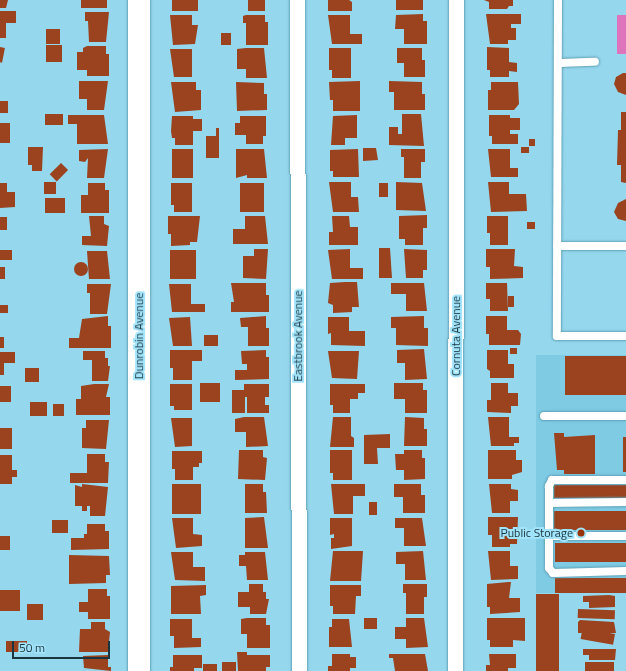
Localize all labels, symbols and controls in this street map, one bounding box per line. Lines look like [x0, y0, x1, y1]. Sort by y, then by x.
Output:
street label: Eastbrook Avenue [291, 290, 305, 382]
street label: Dunrobin Avenue [132, 293, 146, 379]
street label: Cornuta Avenue [449, 296, 463, 376]
place label: Public Storage [501, 526, 573, 540]
marker: Public Storage [576, 528, 586, 538]
scale bar [14, 633, 112, 659]
text: 50 m [19, 638, 45, 657]

